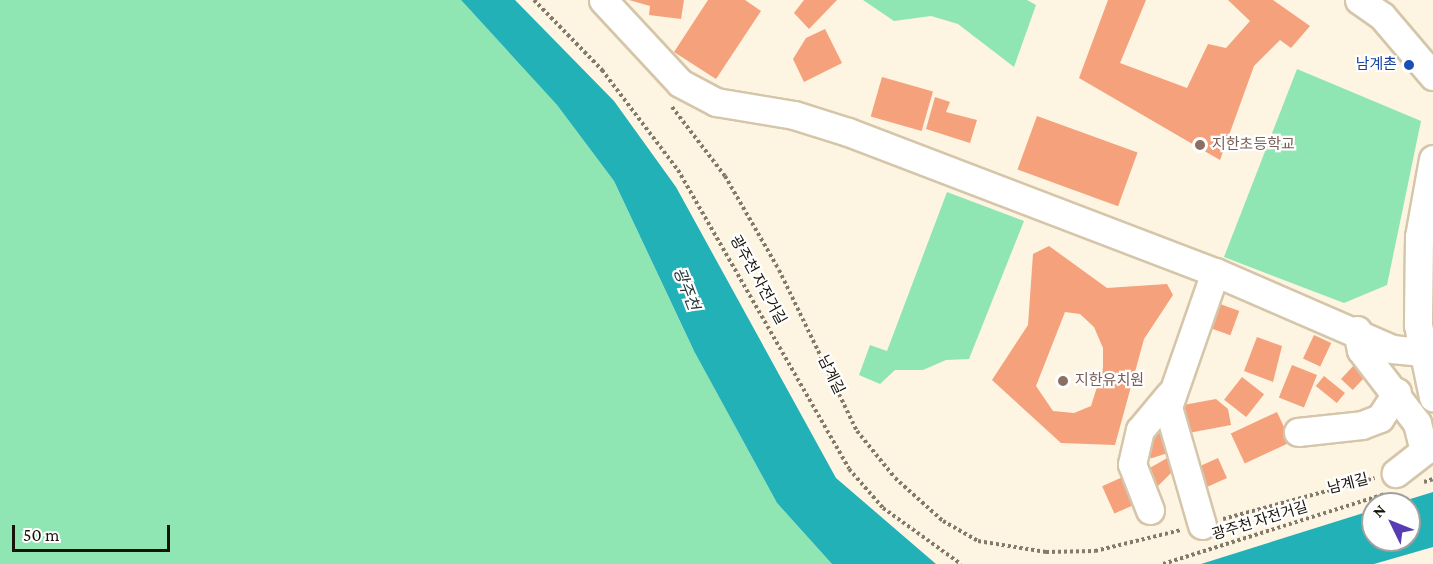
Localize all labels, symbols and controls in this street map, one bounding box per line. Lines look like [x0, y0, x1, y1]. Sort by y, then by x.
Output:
place label: 남계촌 [1356, 56, 1397, 74]
marker: 남계촌 [1402, 58, 1416, 72]
place label: 지한초등학교 [1212, 136, 1295, 154]
marker: 지한초등학교 [1193, 138, 1207, 152]
street label: 광주천 자전거길 [726, 232, 790, 328]
water label: 광주천 [669, 265, 703, 313]
street label: 남계길 [814, 352, 848, 398]
place label: 지한유치원 [1075, 372, 1144, 390]
marker: 지한유치원 [1056, 374, 1070, 388]
street label: 남계길 [1326, 470, 1370, 498]
north arrow [1361, 492, 1421, 552]
street label: 광주천 자전거길 [1210, 498, 1310, 544]
text: N [1369, 501, 1389, 521]
scale bar [15, 513, 172, 551]
text: 50 m [23, 525, 60, 545]

